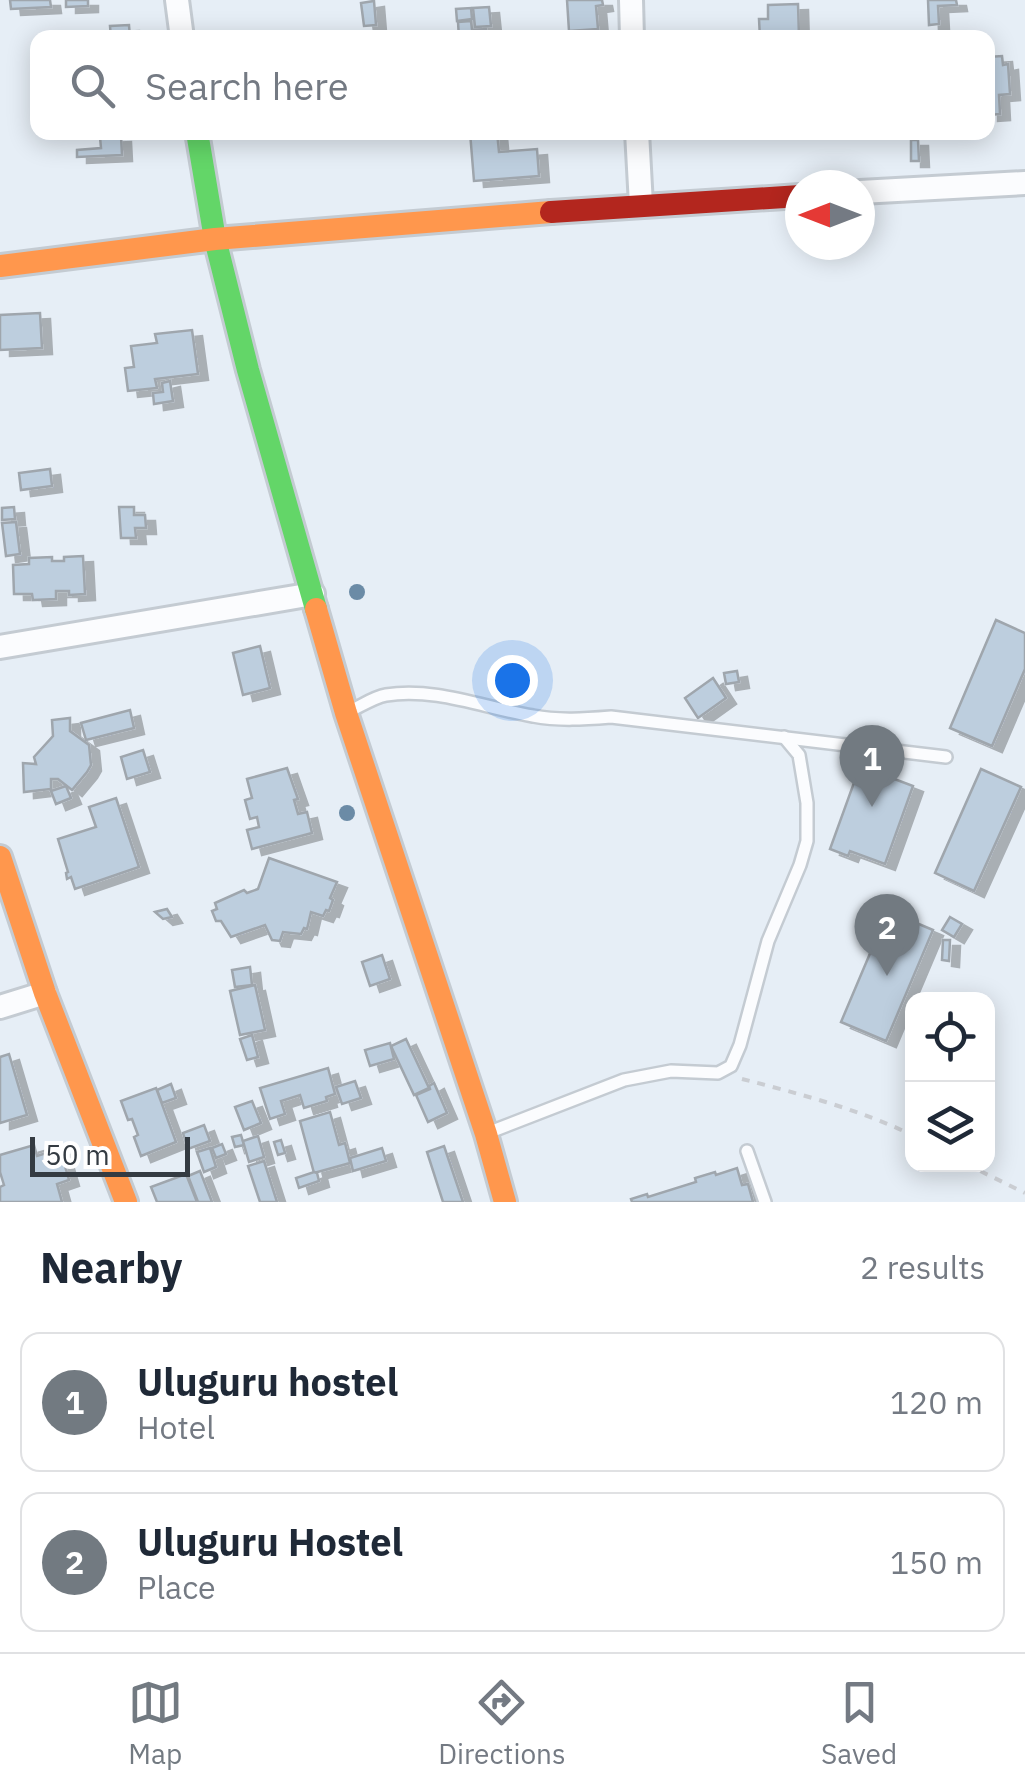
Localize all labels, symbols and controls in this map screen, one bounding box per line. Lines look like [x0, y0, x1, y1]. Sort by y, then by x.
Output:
search box [30, 30, 995, 140]
icon: search [65, 58, 120, 113]
text: Search here [145, 61, 349, 110]
north arrow [785, 170, 875, 260]
your location [487, 655, 538, 706]
pin: 1 [840, 724, 904, 807]
pin: 2 [854, 894, 920, 976]
map controls [905, 992, 995, 1172]
button: locate [905, 992, 995, 1082]
button: layers [905, 1082, 995, 1172]
scale bar [30, 1132, 190, 1176]
text: 50 m [45, 1136, 110, 1173]
text: Nearby [40, 1240, 182, 1295]
text: 2 results [860, 1246, 985, 1288]
text: Uluguru hostel [137, 1357, 398, 1406]
text: 1 [65, 1381, 84, 1423]
text: 120 m [890, 1381, 983, 1423]
text: Hotel [137, 1406, 215, 1448]
text: Uluguru Hostel [137, 1517, 403, 1566]
text: 2 [65, 1541, 84, 1583]
text: 150 m [890, 1541, 983, 1583]
text: Place [137, 1566, 216, 1608]
tab: Map [128, 1675, 183, 1772]
tab: Directions [438, 1675, 566, 1772]
tab: Saved [821, 1675, 897, 1772]

